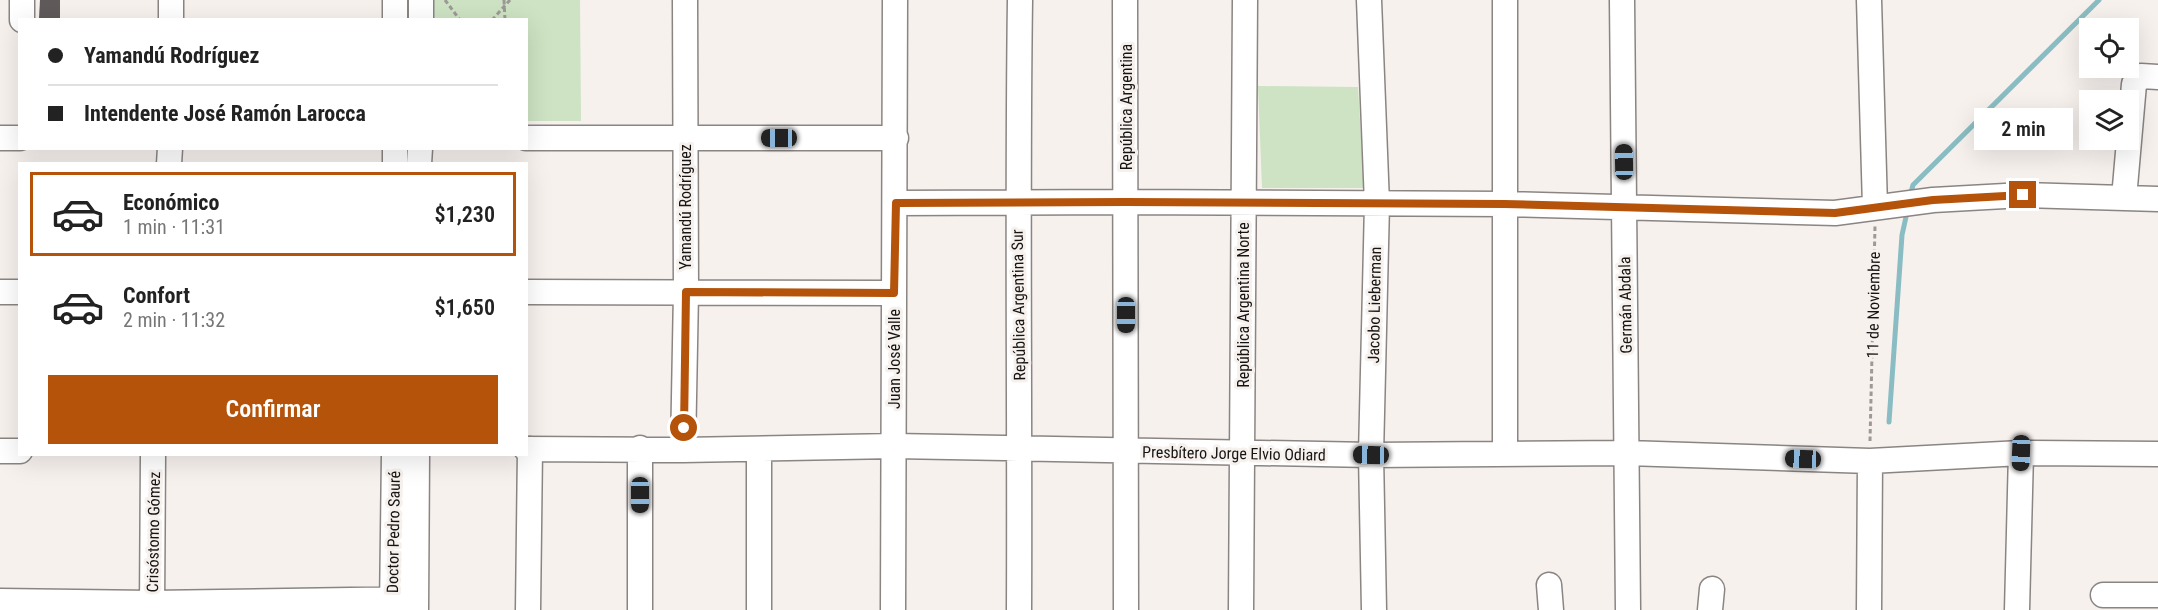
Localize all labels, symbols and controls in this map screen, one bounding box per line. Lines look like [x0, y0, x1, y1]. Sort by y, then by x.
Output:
map controls [2079, 18, 2139, 150]
button: locate [2079, 18, 2139, 78]
text: Yamandú Rodríguez [84, 43, 259, 68]
street label: República Argentina [1117, 44, 1136, 170]
button: layers [2079, 90, 2139, 150]
text: Intendente José Ramón Larocca [84, 101, 366, 126]
callout: 2 min [1974, 108, 2072, 150]
text: 2 min [2001, 117, 2046, 141]
car [761, 129, 797, 147]
street label: Yamandú Rodríguez [676, 144, 695, 270]
car [1615, 144, 1633, 180]
route end [2009, 181, 2036, 208]
icon: car [51, 187, 105, 241]
text: Económico [123, 190, 219, 215]
text: $1,230 [435, 202, 495, 227]
text: 1 min · 11:31 [123, 215, 225, 239]
street label: República Argentina Norte [1234, 222, 1253, 388]
street label: República Argentina Sur [1008, 229, 1029, 381]
street label: Jacobo Lieberman [1364, 246, 1385, 364]
street label: 11 de Noviembre [1863, 252, 1884, 358]
street label: Germán Abdala [1615, 256, 1636, 354]
icon: car [51, 280, 105, 334]
text: Confort [123, 283, 190, 308]
text: $1,650 [435, 295, 495, 320]
car [1117, 297, 1135, 333]
text: 2 min · 11:32 [123, 308, 225, 332]
street label: Juan José Valle [885, 309, 904, 409]
button: Confirmar [48, 375, 498, 444]
route start [670, 414, 697, 441]
car [2011, 435, 2031, 471]
street label: Presbítero Jorge Elvio Odiard [1142, 442, 1326, 465]
car [1353, 446, 1389, 464]
car [1785, 449, 1821, 469]
street label: Doctor Pedro Sauré [383, 471, 404, 593]
street label: Crisóstomo Gómez [143, 472, 164, 592]
car [631, 477, 649, 513]

